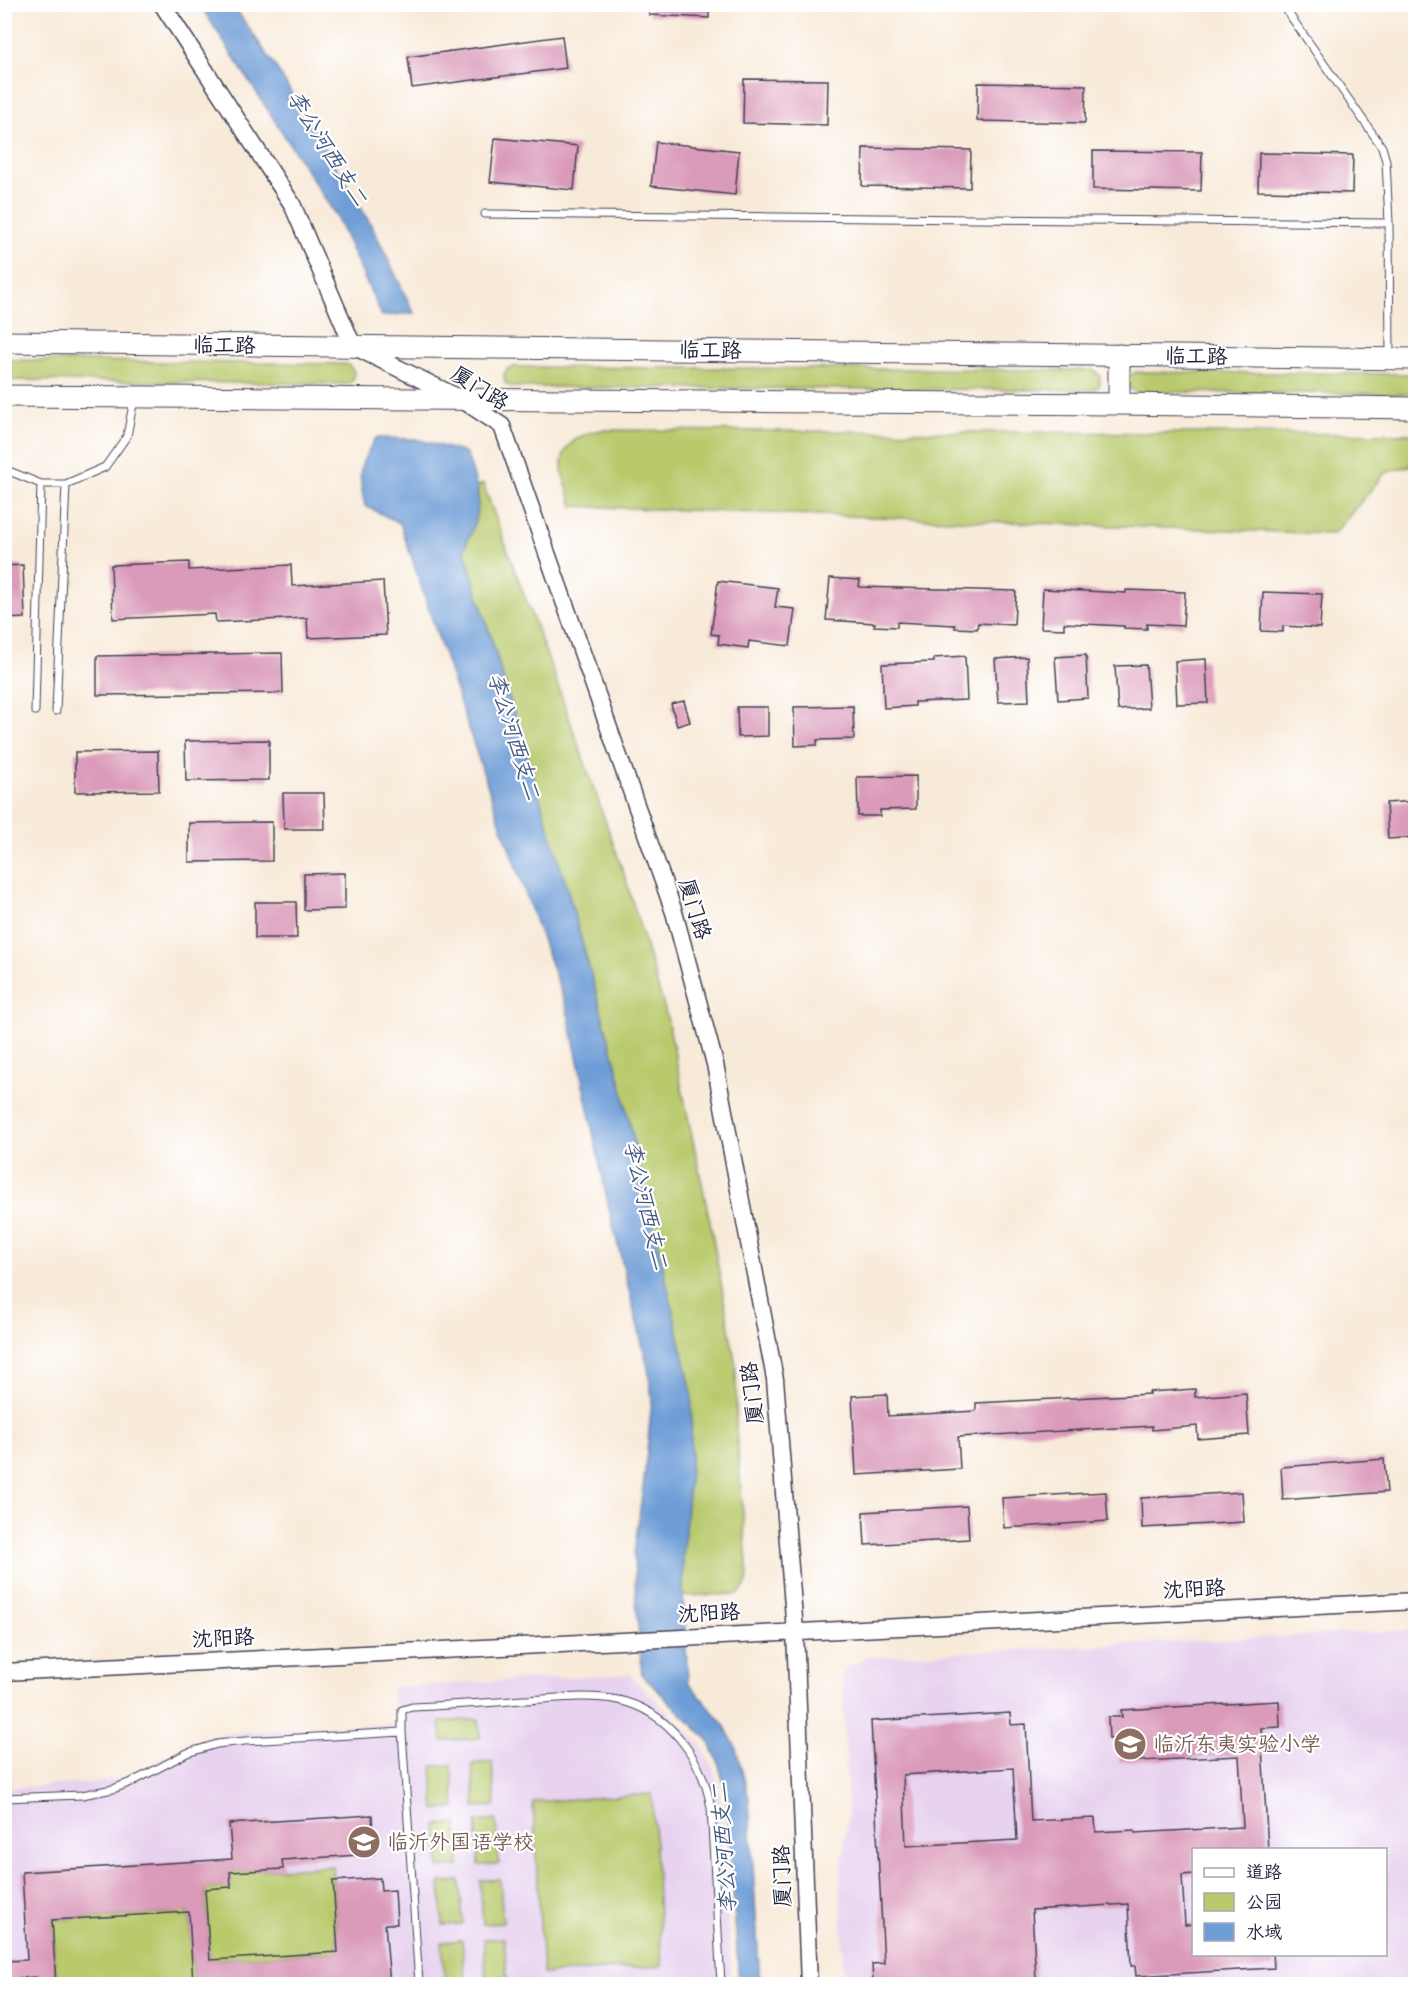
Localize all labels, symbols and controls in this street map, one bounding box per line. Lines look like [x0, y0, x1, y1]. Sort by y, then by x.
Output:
water label: 李公河西支二 [280, 85, 374, 212]
street label: 临工路 [192, 331, 256, 359]
street label: 临工路 [678, 336, 742, 364]
street label: 临工路 [1164, 342, 1228, 370]
street label: 厦门路 [446, 360, 514, 416]
water label: 李公河西支二 [481, 669, 547, 804]
street label: 厦门路 [673, 875, 717, 943]
water label: 李公河西支二 [618, 1138, 675, 1273]
street label: 厦门路 [735, 1360, 769, 1426]
street label: 沈阳路 [1162, 1574, 1226, 1604]
street label: 沈阳路 [677, 1598, 741, 1628]
street label: 沈阳路 [191, 1623, 255, 1653]
school or university icon: 临沂东夷实验小学 [1112, 1726, 1148, 1762]
place label: 临沂东夷实验小学 [1153, 1731, 1321, 1757]
water label: 李公河西支二 [705, 1781, 743, 1915]
school or university icon: 临沂外国语学校 [346, 1824, 382, 1860]
place label: 临沂外国语学校 [387, 1829, 534, 1855]
street label: 厦门路 [768, 1844, 796, 1908]
legend [1192, 1848, 1387, 1956]
text: 道路 [1246, 1861, 1282, 1883]
text: 公园 [1246, 1891, 1282, 1913]
text: 水域 [1246, 1921, 1282, 1943]

